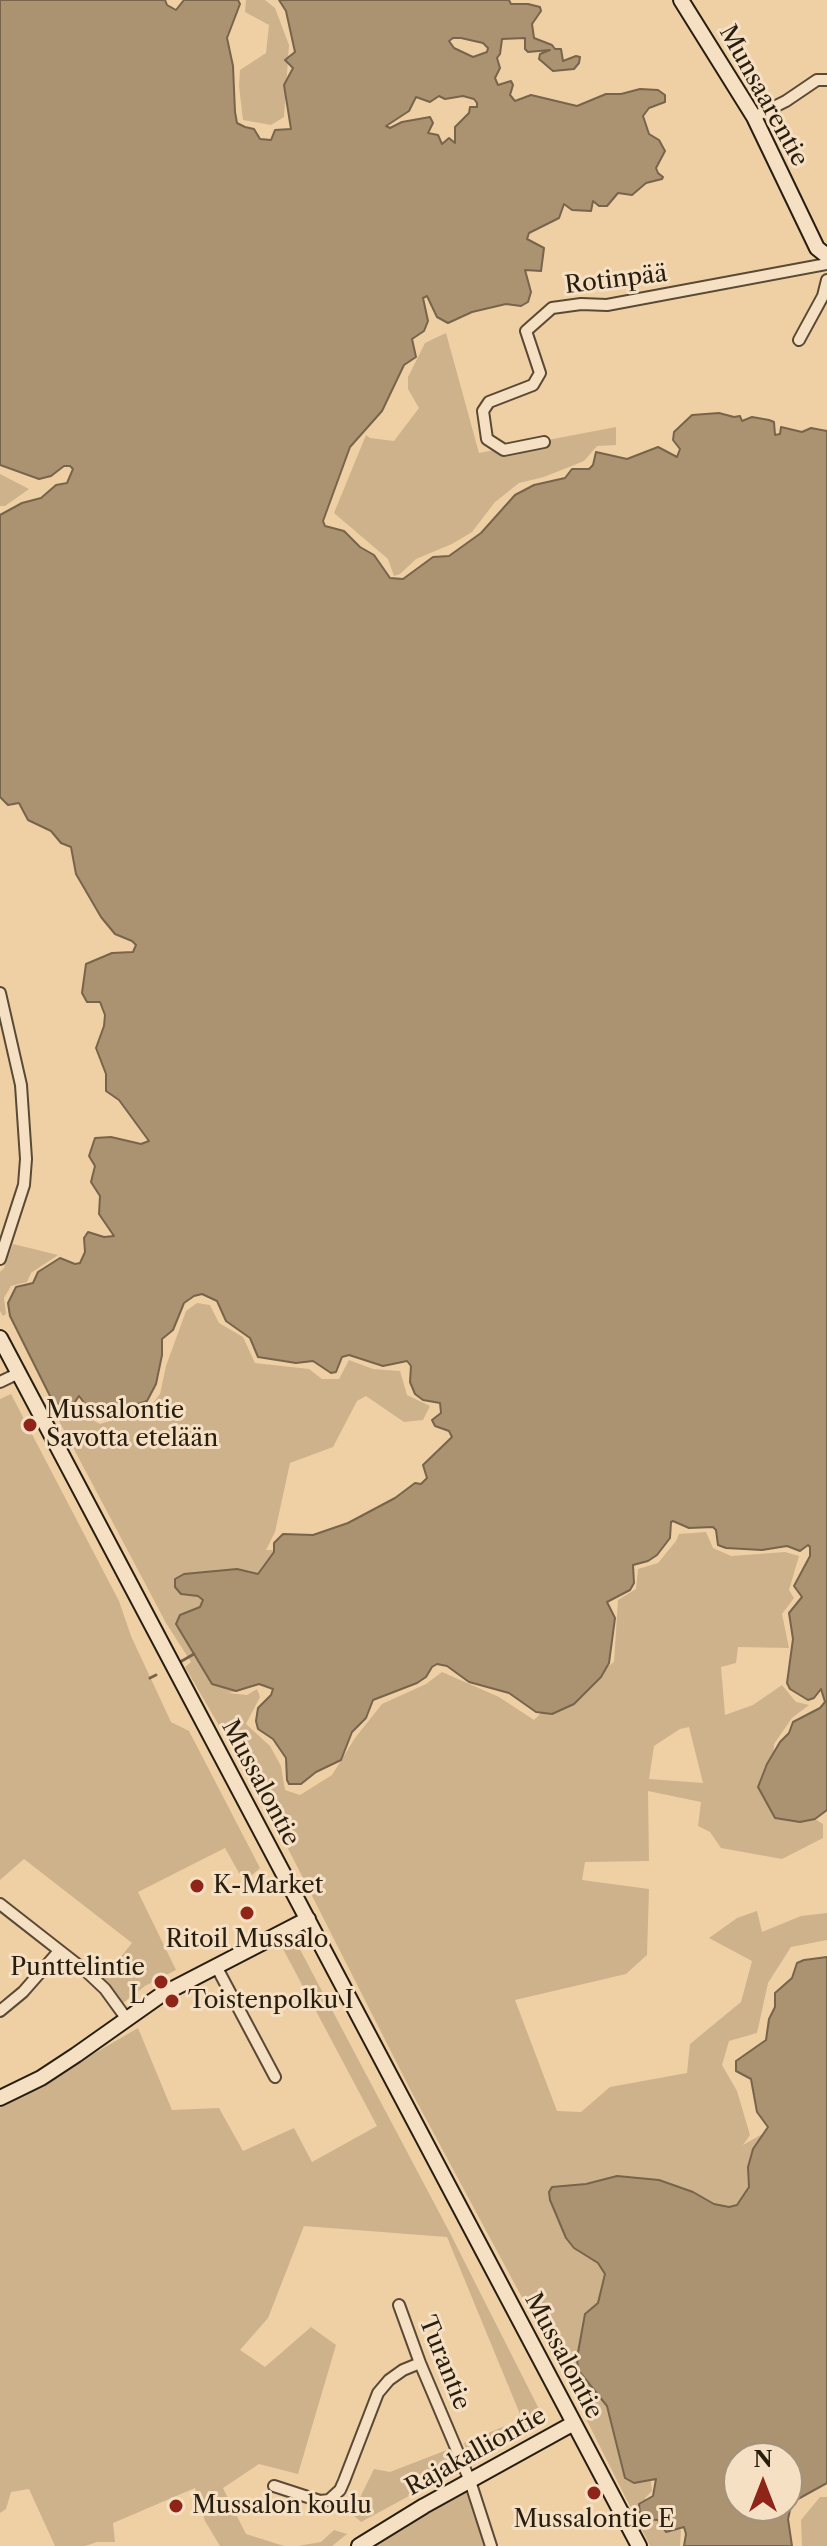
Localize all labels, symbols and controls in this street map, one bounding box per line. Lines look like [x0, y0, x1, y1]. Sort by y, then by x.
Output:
street label: Munsaarentie [712, 20, 814, 172]
street label: Rotinpää [563, 259, 669, 301]
place label: Mussalontie Savotta etelään [46, 1397, 218, 1453]
marker: Mussalontie Savotta etelään [21, 1416, 39, 1434]
street label: Mussalontie [215, 1715, 305, 1851]
place label: K-Market [213, 1872, 323, 1900]
marker: K-Market [188, 1877, 206, 1895]
marker: Ritoil Mussalo [238, 1904, 256, 1922]
place label: Ritoil Mussalo [166, 1926, 328, 1954]
place label: Punttelintie L [10, 1954, 145, 2010]
marker: Punttelintie L [152, 1973, 170, 1991]
place label: Toistenpolku I [188, 1987, 354, 2015]
marker: Toistenpolku I [163, 1992, 181, 2010]
street label: Mussalontie [518, 2288, 608, 2424]
street label: Turantie [412, 2312, 476, 2414]
street label: Rajakalliontie [401, 2402, 551, 2502]
north arrow [723, 2442, 803, 2522]
text: N [753, 2446, 773, 2473]
marker: Mussalontie E [585, 2484, 603, 2502]
place label: Mussalon koulu [192, 2492, 372, 2520]
marker: Mussalon koulu [167, 2497, 185, 2515]
place label: Mussalontie E [513, 2506, 675, 2534]

